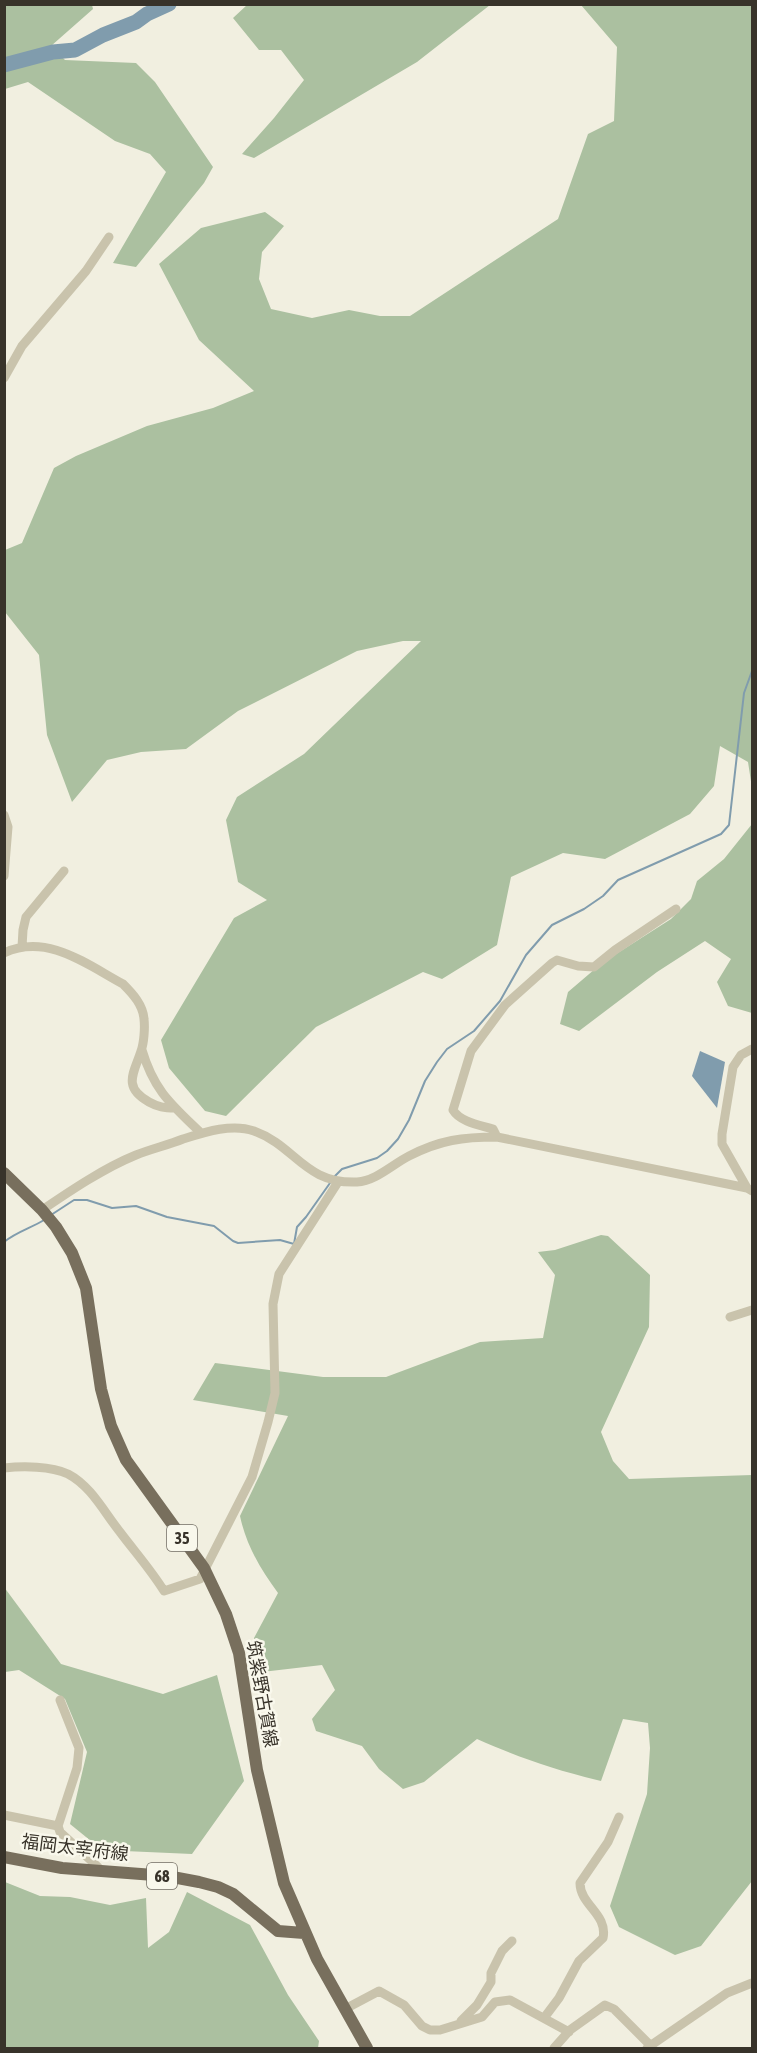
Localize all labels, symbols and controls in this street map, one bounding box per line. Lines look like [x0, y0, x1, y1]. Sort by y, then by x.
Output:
road number: 35 [167, 1525, 197, 1551]
street label: 筑紫野古賀線 [243, 1639, 282, 1749]
street label: 福岡太宰府線 [20, 1831, 130, 1865]
road number: 68 [147, 1863, 177, 1889]

